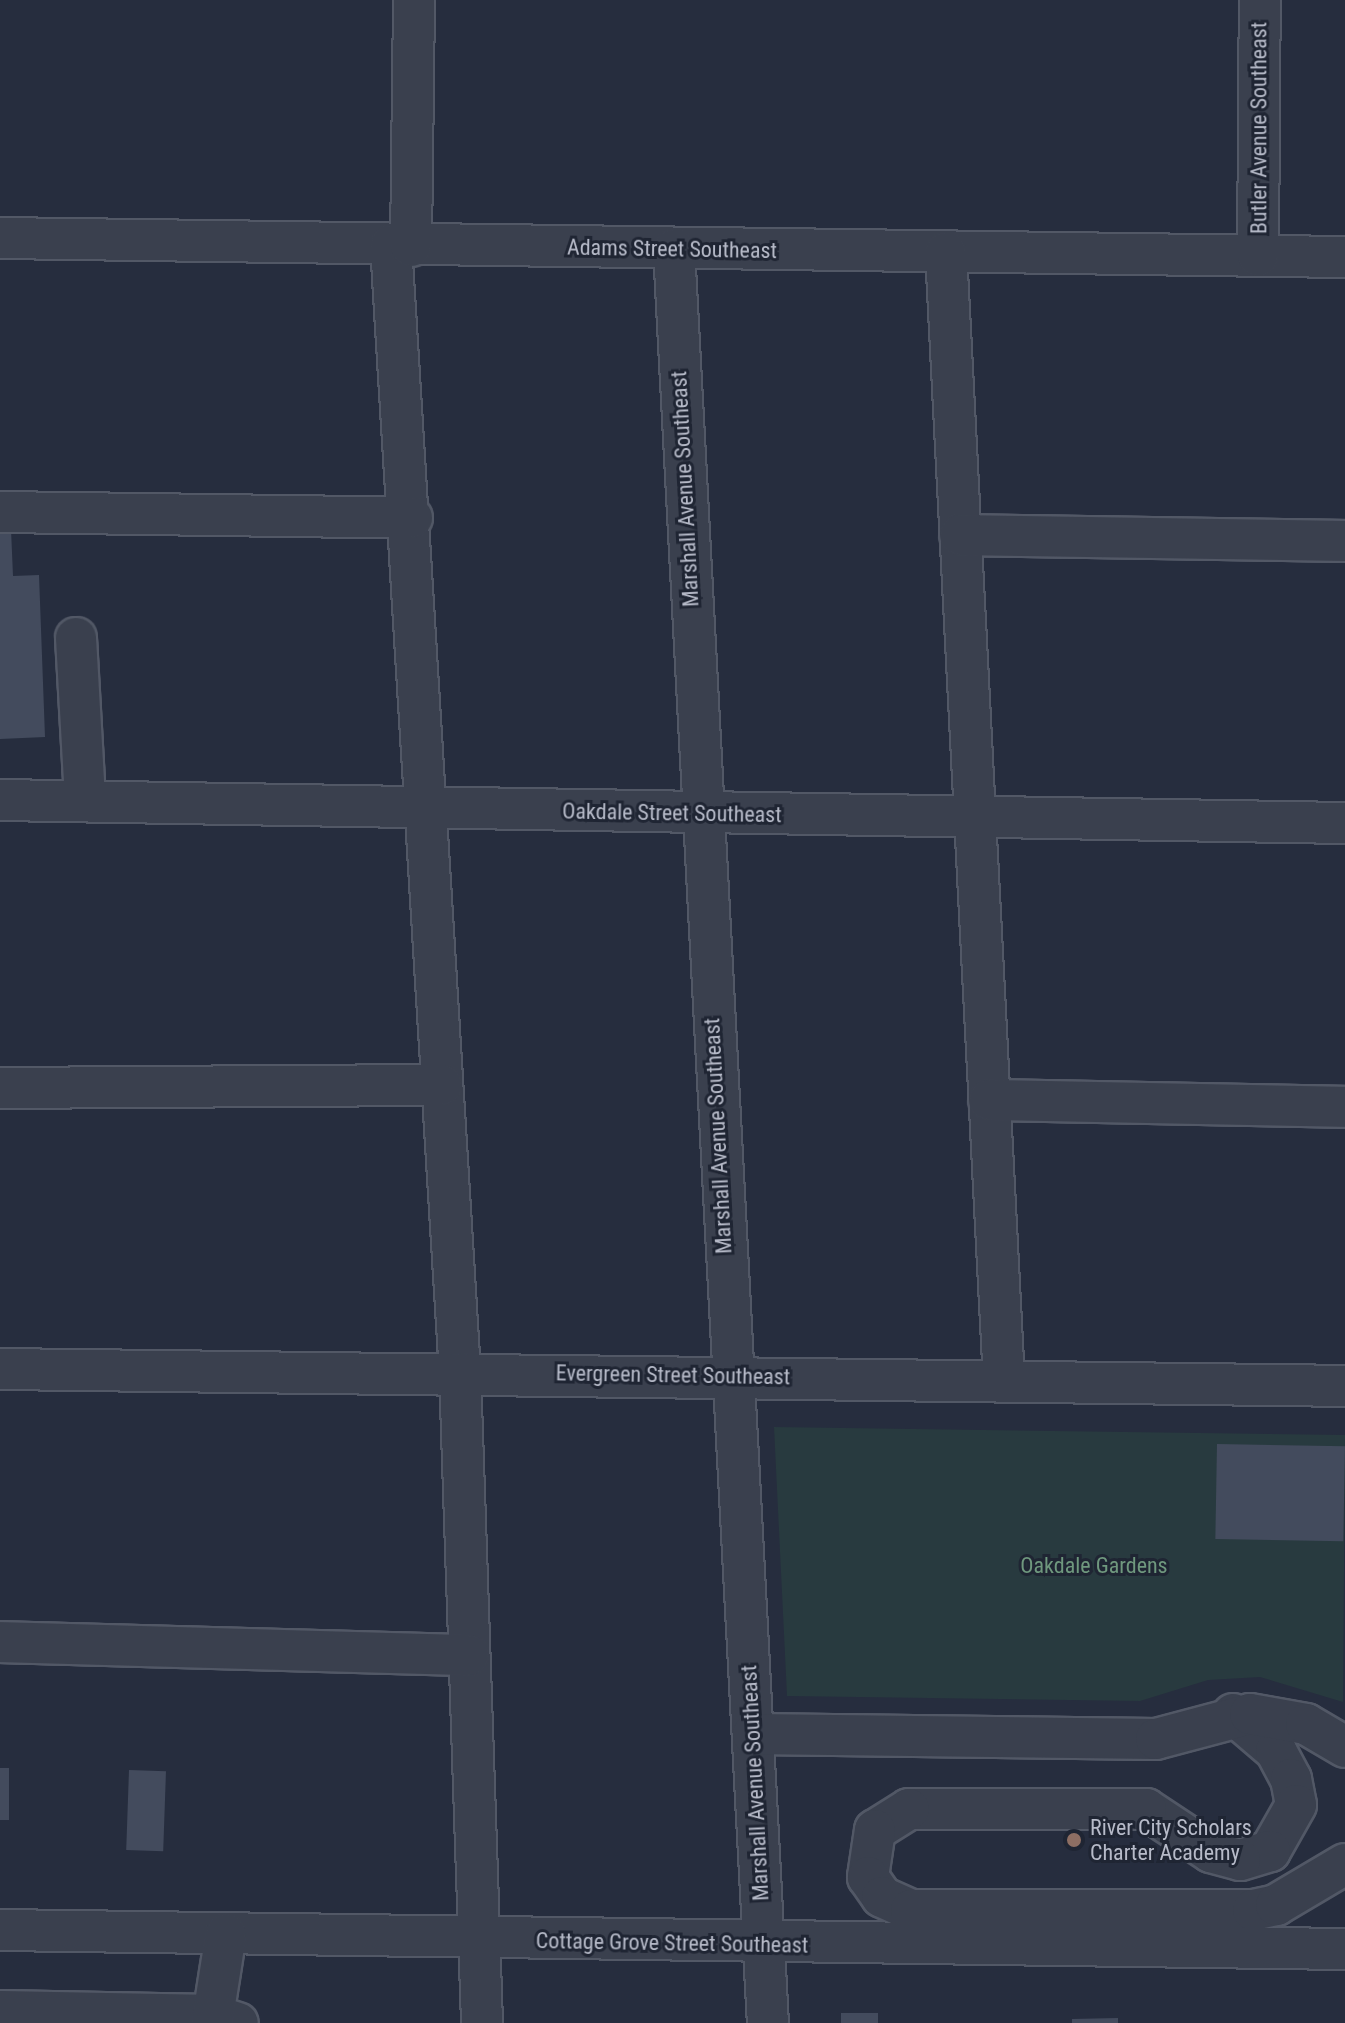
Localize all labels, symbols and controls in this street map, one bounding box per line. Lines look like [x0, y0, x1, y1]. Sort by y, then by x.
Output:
street label: Butler Avenue Southeast [1246, 22, 1272, 234]
street label: Adams Street Southeast [567, 234, 777, 264]
street label: Marshall Avenue Southeast [666, 370, 704, 608]
street label: Oakdale Street Southeast [562, 798, 782, 828]
street label: Marshall Avenue Southeast [699, 1017, 737, 1255]
street label: Evergreen Street Southeast [555, 1360, 791, 1390]
park label: Oakdale Gardens [1020, 1553, 1168, 1579]
street label: Marshall Avenue Southeast [736, 1664, 774, 1902]
place label: River City Scholars Charter Academy [1090, 1814, 1252, 1866]
marker: River City Scholars Charter Academy [1065, 1831, 1083, 1849]
street label: Cottage Grove Street Southeast [536, 1927, 808, 1959]

